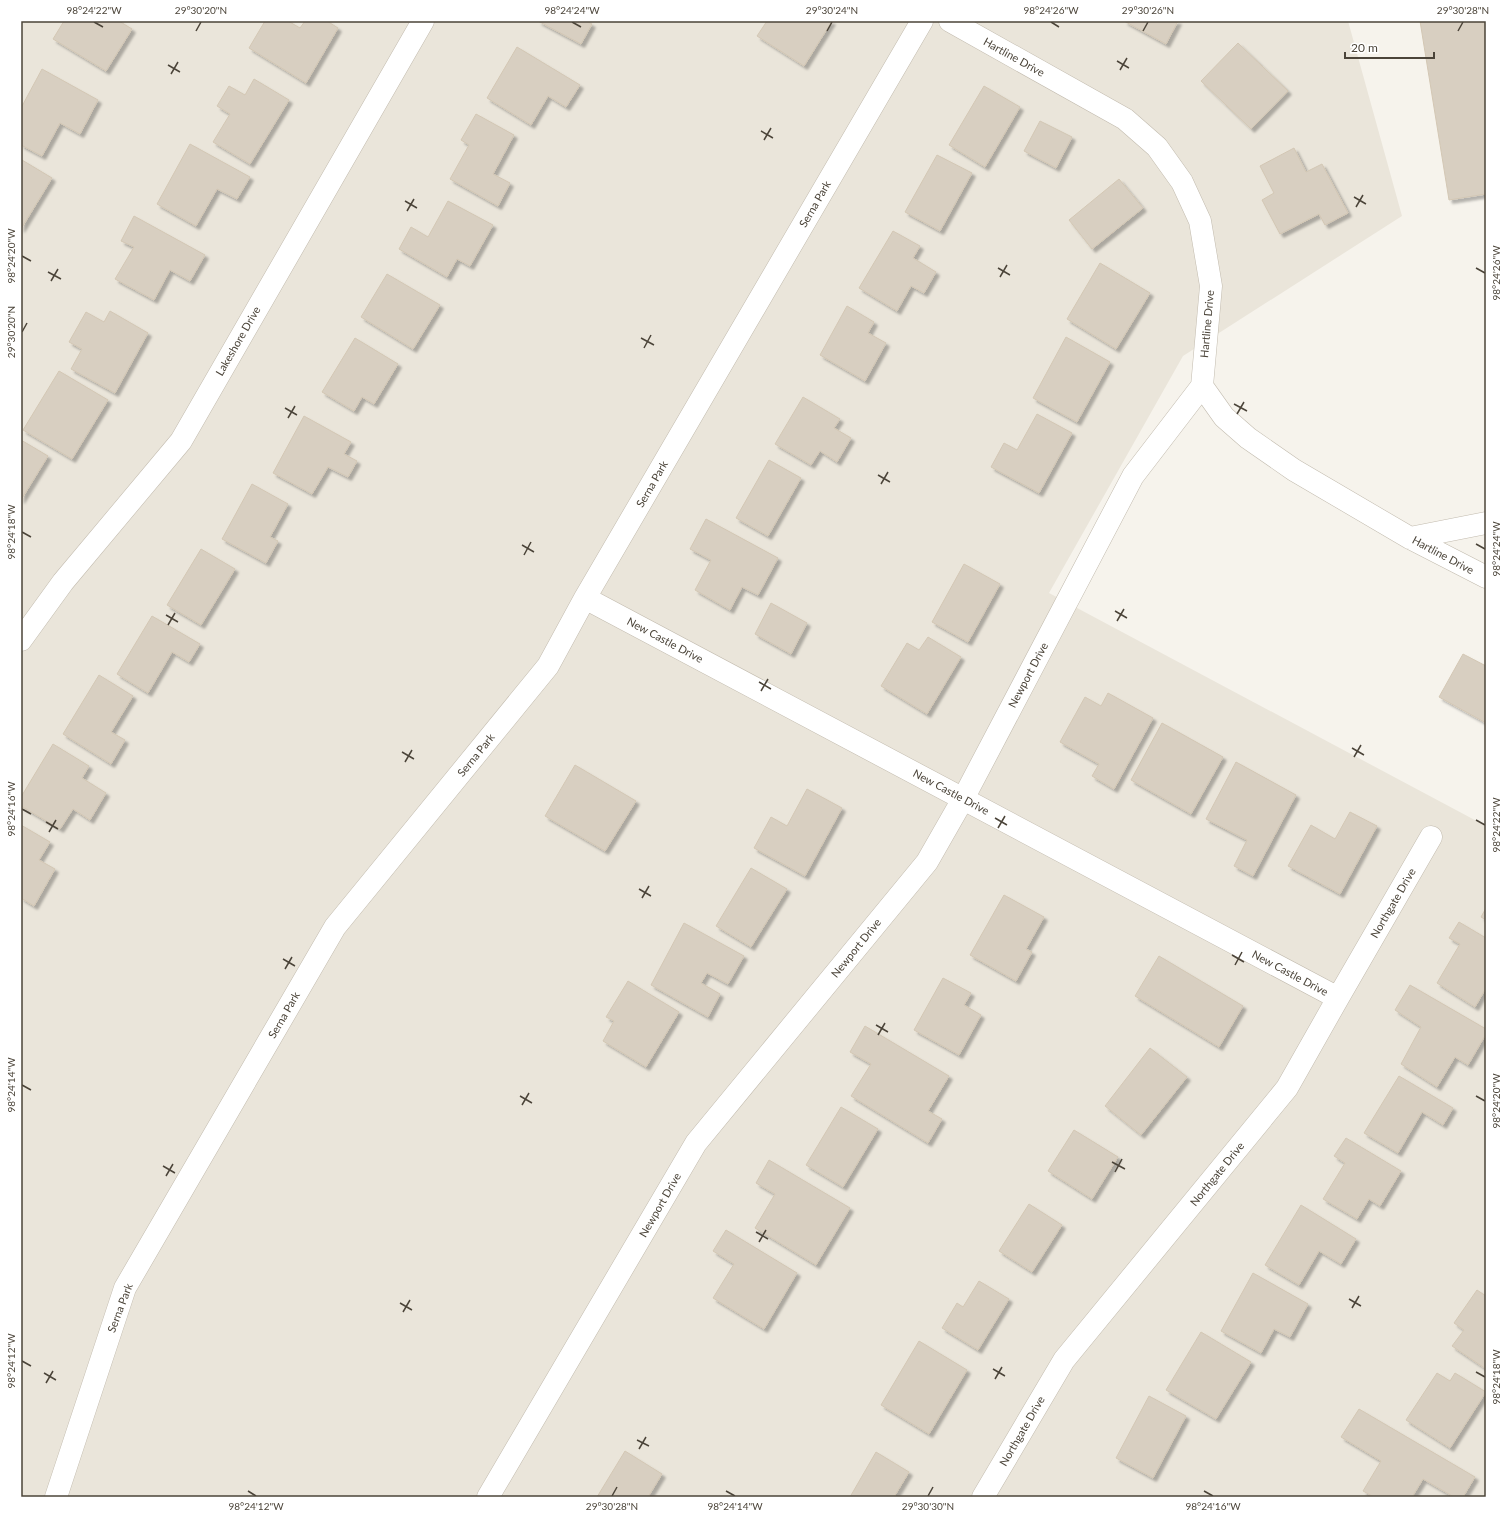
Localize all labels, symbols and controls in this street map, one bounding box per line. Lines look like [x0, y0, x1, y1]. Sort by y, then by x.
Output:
text: 98°24'22"W [66, 4, 122, 16]
text: 29°30'20"N [175, 4, 227, 16]
text: 98°24'24"W [544, 4, 600, 16]
text: 29°30'24"N [806, 4, 858, 16]
text: 98°24'26"W [1023, 4, 1079, 16]
text: 29°30'26"N [1122, 4, 1174, 16]
text: 29°30'28"N [1437, 4, 1489, 16]
street label: Hartline Drive [981, 34, 1047, 79]
scale bar [1345, 34, 1434, 60]
text: 20 m [1351, 40, 1378, 55]
street label: Serna Park [796, 178, 833, 229]
text: 98°24'20"W [5, 228, 17, 284]
text: 98°24'26"W [1490, 245, 1502, 301]
street label: Hartline Drive [1197, 289, 1216, 358]
street label: Lakeshore Drive [212, 304, 263, 378]
text: 29°30'20"N [5, 306, 17, 358]
street label: Serna Park [633, 458, 670, 509]
text: 98°24'18"W [5, 504, 17, 560]
text: 98°24'24"W [1490, 521, 1502, 577]
street label: Hartline Drive [1410, 533, 1476, 576]
street label: New Castle Drive [625, 614, 706, 665]
street label: Newport Drive [1005, 640, 1050, 710]
street label: Serna Park [454, 730, 497, 779]
street label: New Castle Drive [911, 766, 992, 817]
text: 98°24'16"W [5, 781, 17, 837]
text: 98°24'22"W [1490, 797, 1502, 853]
street label: Northgate Drive [1367, 865, 1418, 940]
street label: Newport Drive [828, 915, 883, 980]
street label: New Castle Drive [1250, 947, 1331, 998]
street label: Serna Park [265, 989, 302, 1040]
text: 98°24'14"W [5, 1057, 17, 1113]
text: 98°24'20"W [1490, 1073, 1502, 1129]
street label: Northgate Drive [1187, 1139, 1246, 1208]
street label: Newport Drive [636, 1170, 683, 1239]
street label: Serna Park [104, 1281, 135, 1334]
text: 98°24'12"W [5, 1333, 17, 1389]
text: 98°24'18"W [1490, 1349, 1502, 1405]
street label: Northgate Drive [996, 1393, 1047, 1468]
text: 98°24'12"W [228, 1500, 284, 1512]
text: 29°30'28"N [586, 1500, 638, 1512]
text: 98°24'14"W [707, 1500, 763, 1512]
text: 29°30'30"N [902, 1500, 954, 1512]
text: 98°24'16"W [1185, 1500, 1241, 1512]

